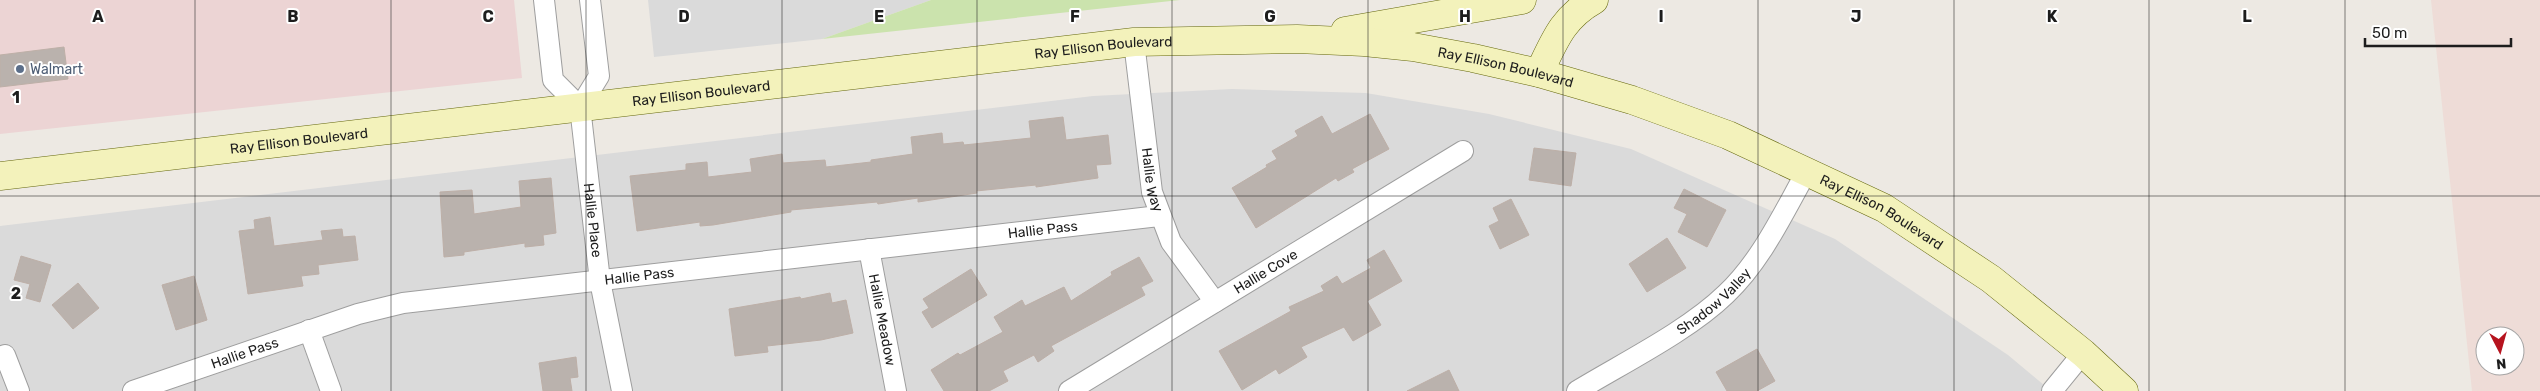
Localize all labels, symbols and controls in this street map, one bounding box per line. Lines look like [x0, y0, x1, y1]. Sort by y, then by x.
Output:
text: A [92, 7, 104, 26]
text: B [287, 7, 299, 26]
text: C [482, 7, 494, 26]
text: D [678, 7, 690, 26]
text: E [874, 7, 884, 26]
text: F [1070, 7, 1080, 26]
text: G [1264, 7, 1276, 26]
text: H [1459, 7, 1471, 26]
text: I [1658, 7, 1664, 26]
text: J [1851, 7, 1861, 26]
text: K [2047, 7, 2058, 26]
text: L [2242, 7, 2252, 26]
scale bar [2365, 15, 2511, 47]
text: 50 m [2372, 24, 2407, 42]
street label: Ray Ellison Boulevard [1033, 33, 1173, 63]
street label: Ray Ellison Boulevard [1436, 44, 1575, 92]
place label: Walmart [30, 61, 84, 78]
marker: Walmart [14, 63, 26, 75]
street label: Ray Ellison Boulevard [631, 77, 771, 110]
text: 1 [12, 88, 20, 107]
street label: Ray Ellison Boulevard [229, 125, 369, 158]
street label: Hallie Way [1138, 147, 1167, 215]
street label: Ray Ellison Boulevard [1817, 171, 1946, 254]
street label: Hallie Place [580, 182, 605, 259]
street label: Hallie Pass [1007, 217, 1078, 242]
street label: Hallie Cove [1231, 246, 1301, 298]
street label: Hallie Pass [604, 264, 675, 289]
street label: Shadow Valley [1674, 265, 1755, 339]
street label: Hallie Meadow [865, 272, 899, 367]
text: 2 [11, 284, 21, 303]
north arrow [2475, 326, 2525, 376]
street label: Hallie Pass [209, 334, 281, 373]
text: N [2495, 354, 2507, 372]

